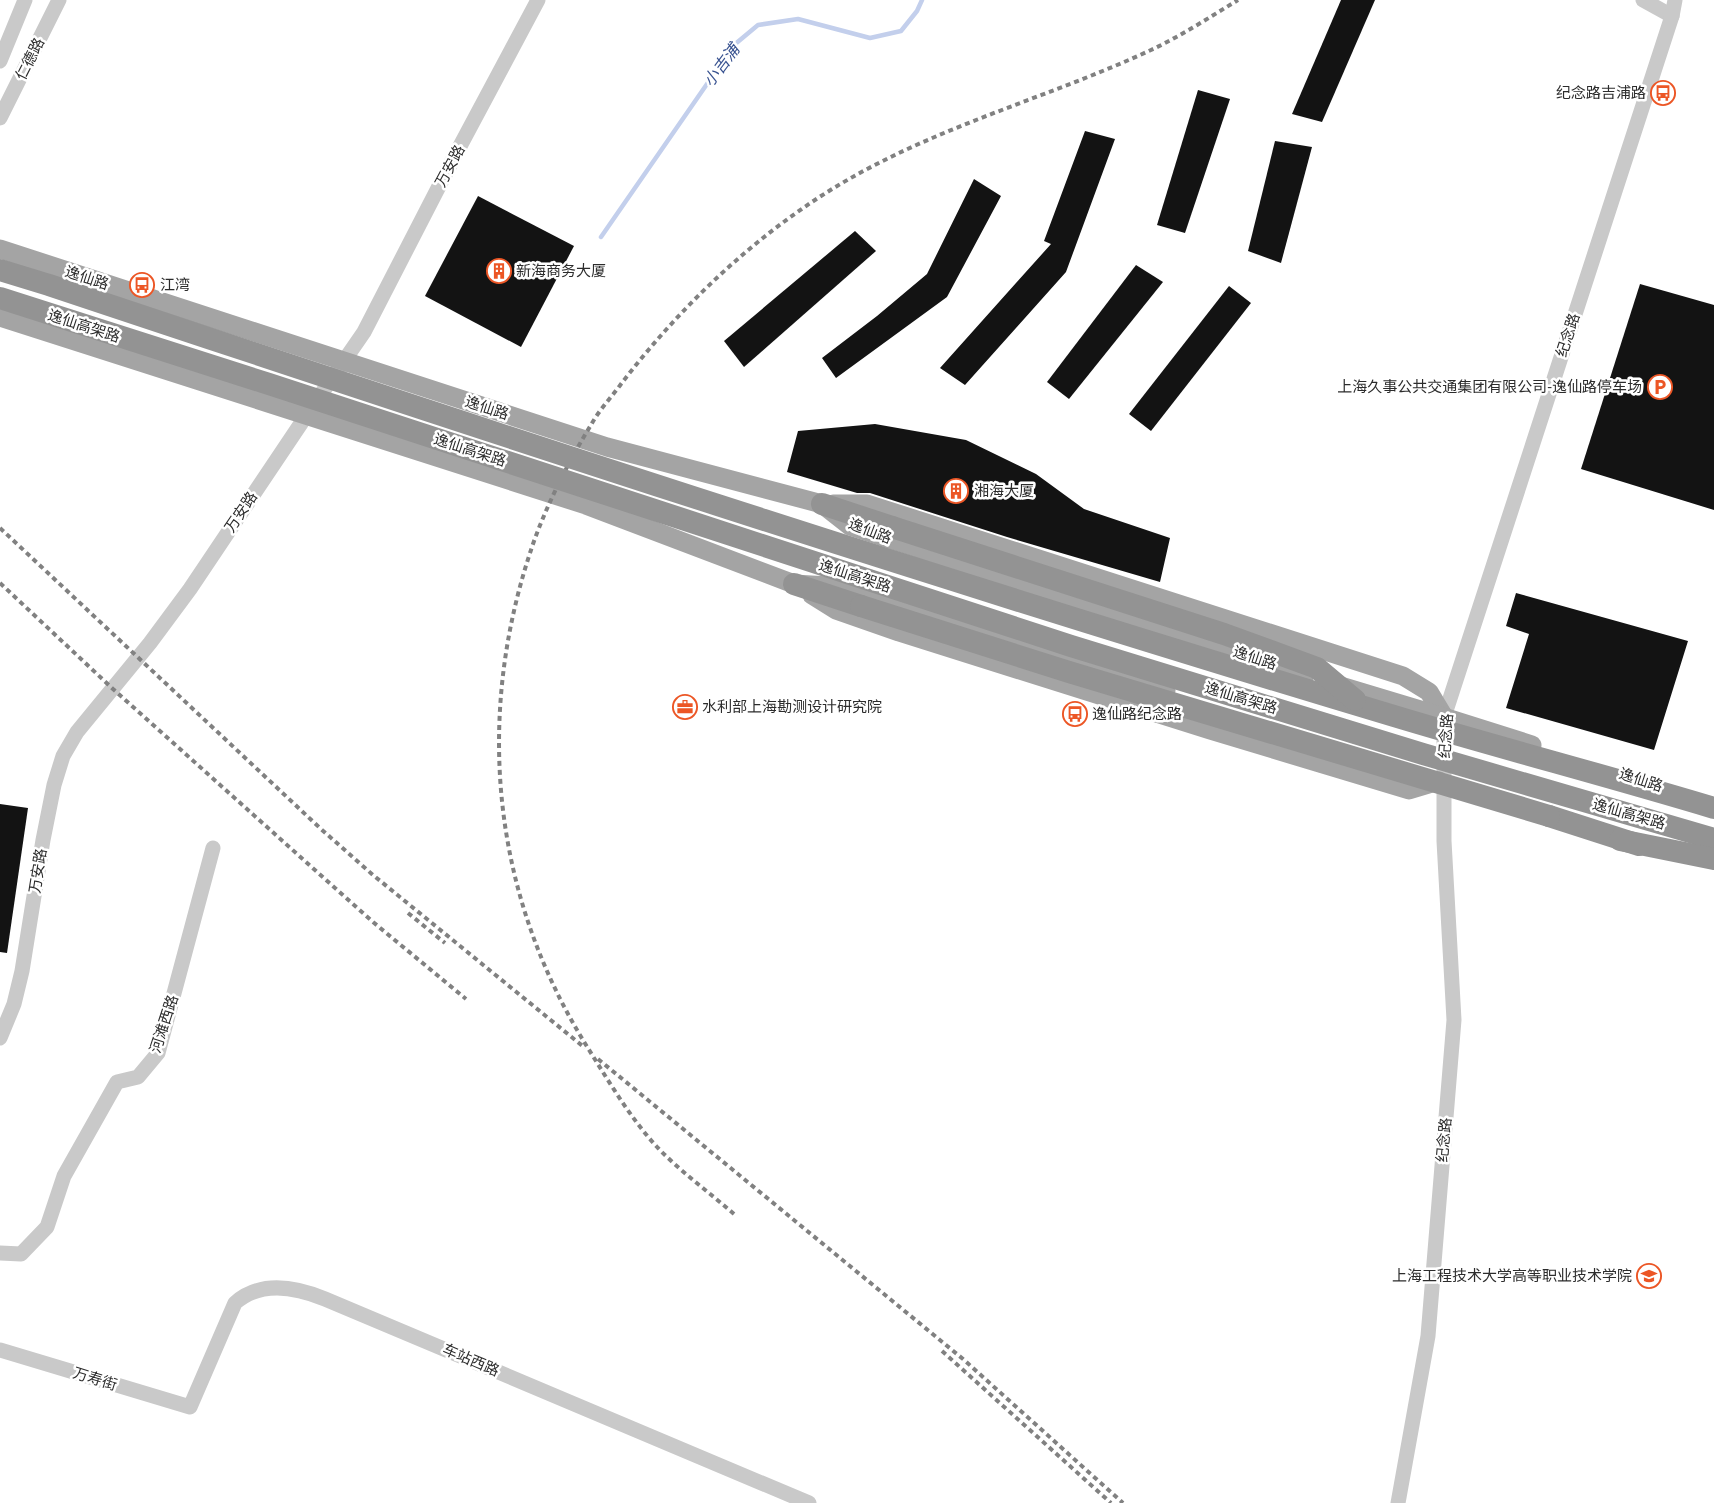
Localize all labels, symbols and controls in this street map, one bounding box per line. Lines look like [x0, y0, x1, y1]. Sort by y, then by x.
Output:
street label: 仁德路 [10, 34, 48, 83]
water label: 小吉浦 [698, 37, 746, 91]
bus stop icon: 纪念路吉浦路 [1650, 80, 1676, 106]
place label: 纪念路吉浦路 [1556, 82, 1646, 102]
street label: 万安路 [430, 141, 469, 190]
building icon: 新海商务大厦 [486, 258, 512, 284]
place label: 新海商务大厦 [516, 260, 606, 280]
street label: 逸仙路 [63, 261, 112, 294]
bus stop icon: 江湾 [129, 272, 155, 298]
place label: 江湾 [160, 274, 190, 294]
street label: 逸仙高架路 [46, 304, 123, 346]
street label: 纪念路 [1551, 310, 1584, 359]
parking icon: 上海久事公共交通集团有限公司-逸仙路停车场 [1647, 374, 1673, 400]
place label: 上海久事公共交通集团有限公司-逸仙路停车场 [1337, 376, 1642, 396]
street label: 逸仙路 [463, 391, 512, 424]
street label: 逸仙高架路 [432, 428, 509, 470]
building icon: 湘海大厦 [943, 478, 969, 504]
place label: 湘海大厦 [974, 480, 1034, 500]
street label: 万安路 [219, 487, 261, 536]
street label: 逸仙路 [846, 513, 895, 547]
street label: 逸仙高架路 [817, 554, 894, 596]
street label: 逸仙路 [1231, 641, 1280, 674]
street label: 逸仙高架路 [1202, 677, 1280, 718]
office icon: 水利部上海勘测设计研究院 [672, 694, 698, 720]
place label: 水利部上海勘测设计研究院 [702, 696, 882, 716]
bus stop icon: 逸仙路纪念路 [1062, 701, 1088, 727]
place label: 逸仙路纪念路 [1092, 703, 1182, 723]
street label: 纪念路 [1433, 713, 1457, 759]
street label: 逸仙路 [1617, 763, 1666, 796]
street label: 逸仙高架路 [1590, 793, 1668, 833]
street label: 万安路 [24, 847, 50, 895]
street label: 河滩西路 [144, 992, 182, 1055]
street label: 纪念路 [1431, 1117, 1455, 1163]
school or university icon: 上海工程技术大学高等职业技术学院 [1636, 1263, 1662, 1289]
place label: 上海工程技术大学高等职业技术学院 [1392, 1265, 1632, 1285]
street label: 车站西路 [440, 1338, 503, 1380]
street label: 万寿街 [71, 1362, 120, 1394]

